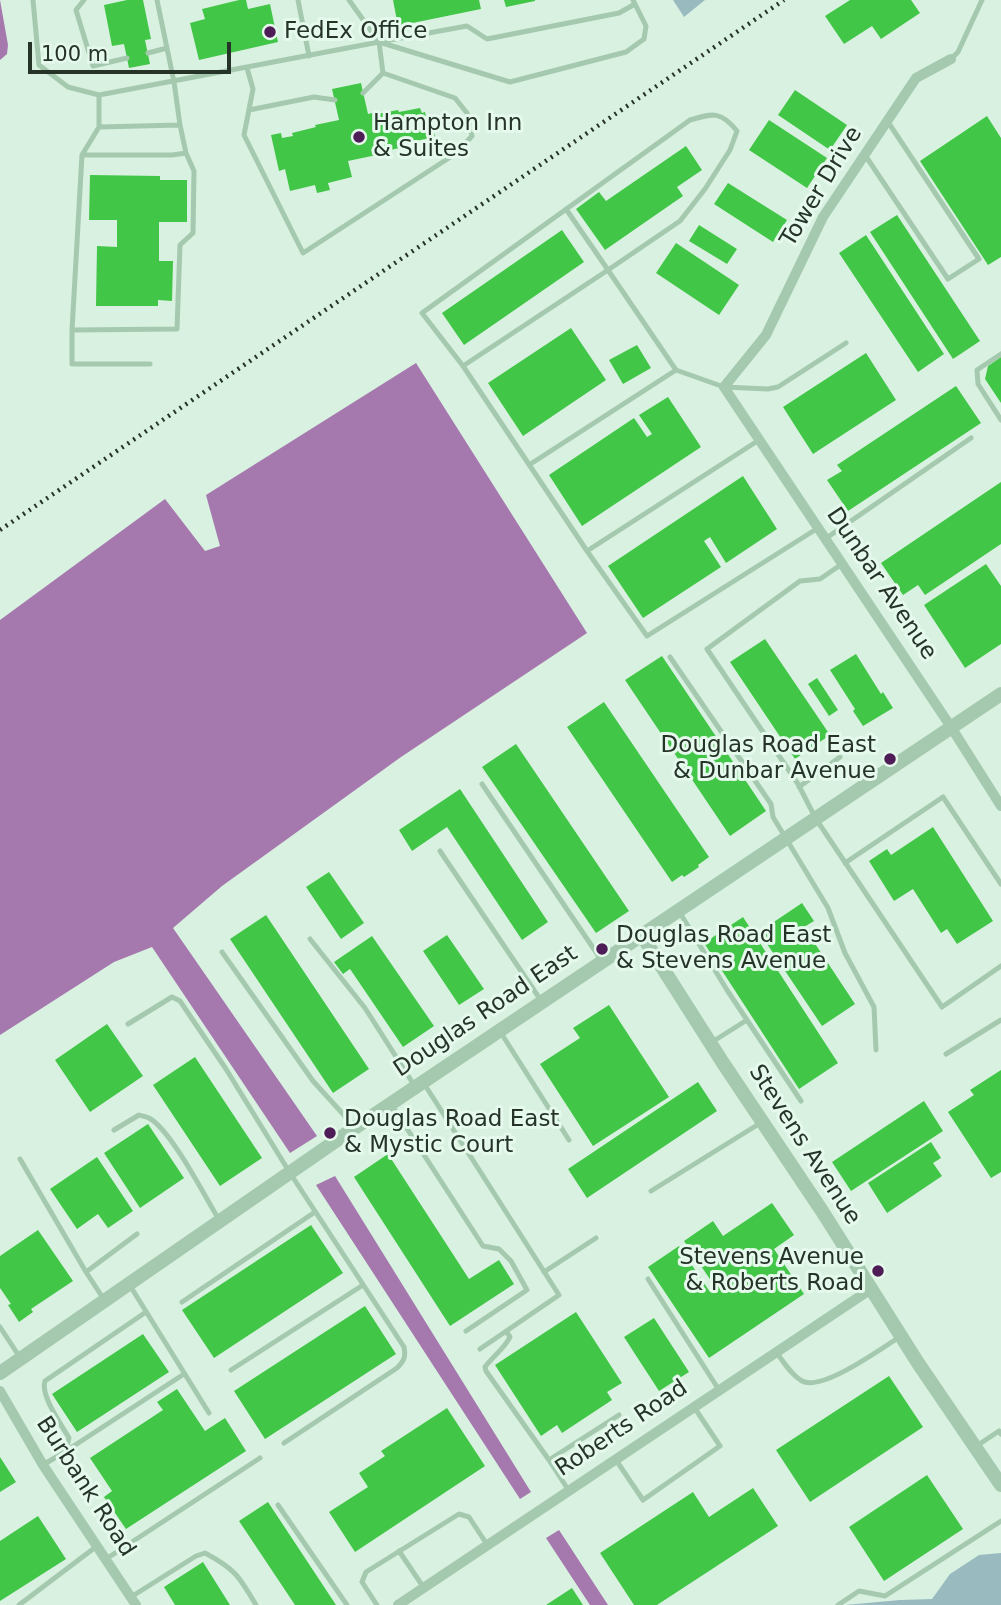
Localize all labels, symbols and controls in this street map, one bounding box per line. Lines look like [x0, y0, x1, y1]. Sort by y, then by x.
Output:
place label: FedEx Office [284, 18, 427, 46]
marker: FedEx Office [262, 24, 278, 40]
scale bar [32, 28, 234, 72]
text: 100 m [41, 42, 108, 66]
place label: Hampton Inn & Suites [373, 110, 522, 164]
street label: Tower Drive [775, 122, 869, 252]
marker: Hampton Inn & Suites [351, 129, 367, 145]
street label: Dunbar Avenue [820, 503, 942, 665]
place label: Douglas Road East & Dunbar Avenue [661, 732, 876, 786]
marker: Douglas Road East & Dunbar Avenue [882, 751, 898, 767]
place label: Douglas Road East & Stevens Avenue [616, 922, 831, 976]
street label: Douglas Road East [389, 940, 583, 1084]
marker: Douglas Road East & Stevens Avenue [594, 941, 610, 957]
street label: Stevens Avenue [742, 1060, 866, 1230]
place label: Douglas Road East & Mystic Court [344, 1106, 559, 1160]
marker: Douglas Road East & Mystic Court [322, 1125, 338, 1141]
place label: Stevens Avenue & Roberts Road [679, 1244, 864, 1298]
marker: Stevens Avenue & Roberts Road [870, 1263, 886, 1279]
street label: Roberts Road [551, 1375, 693, 1483]
street label: Burbank Road [29, 1412, 141, 1562]

